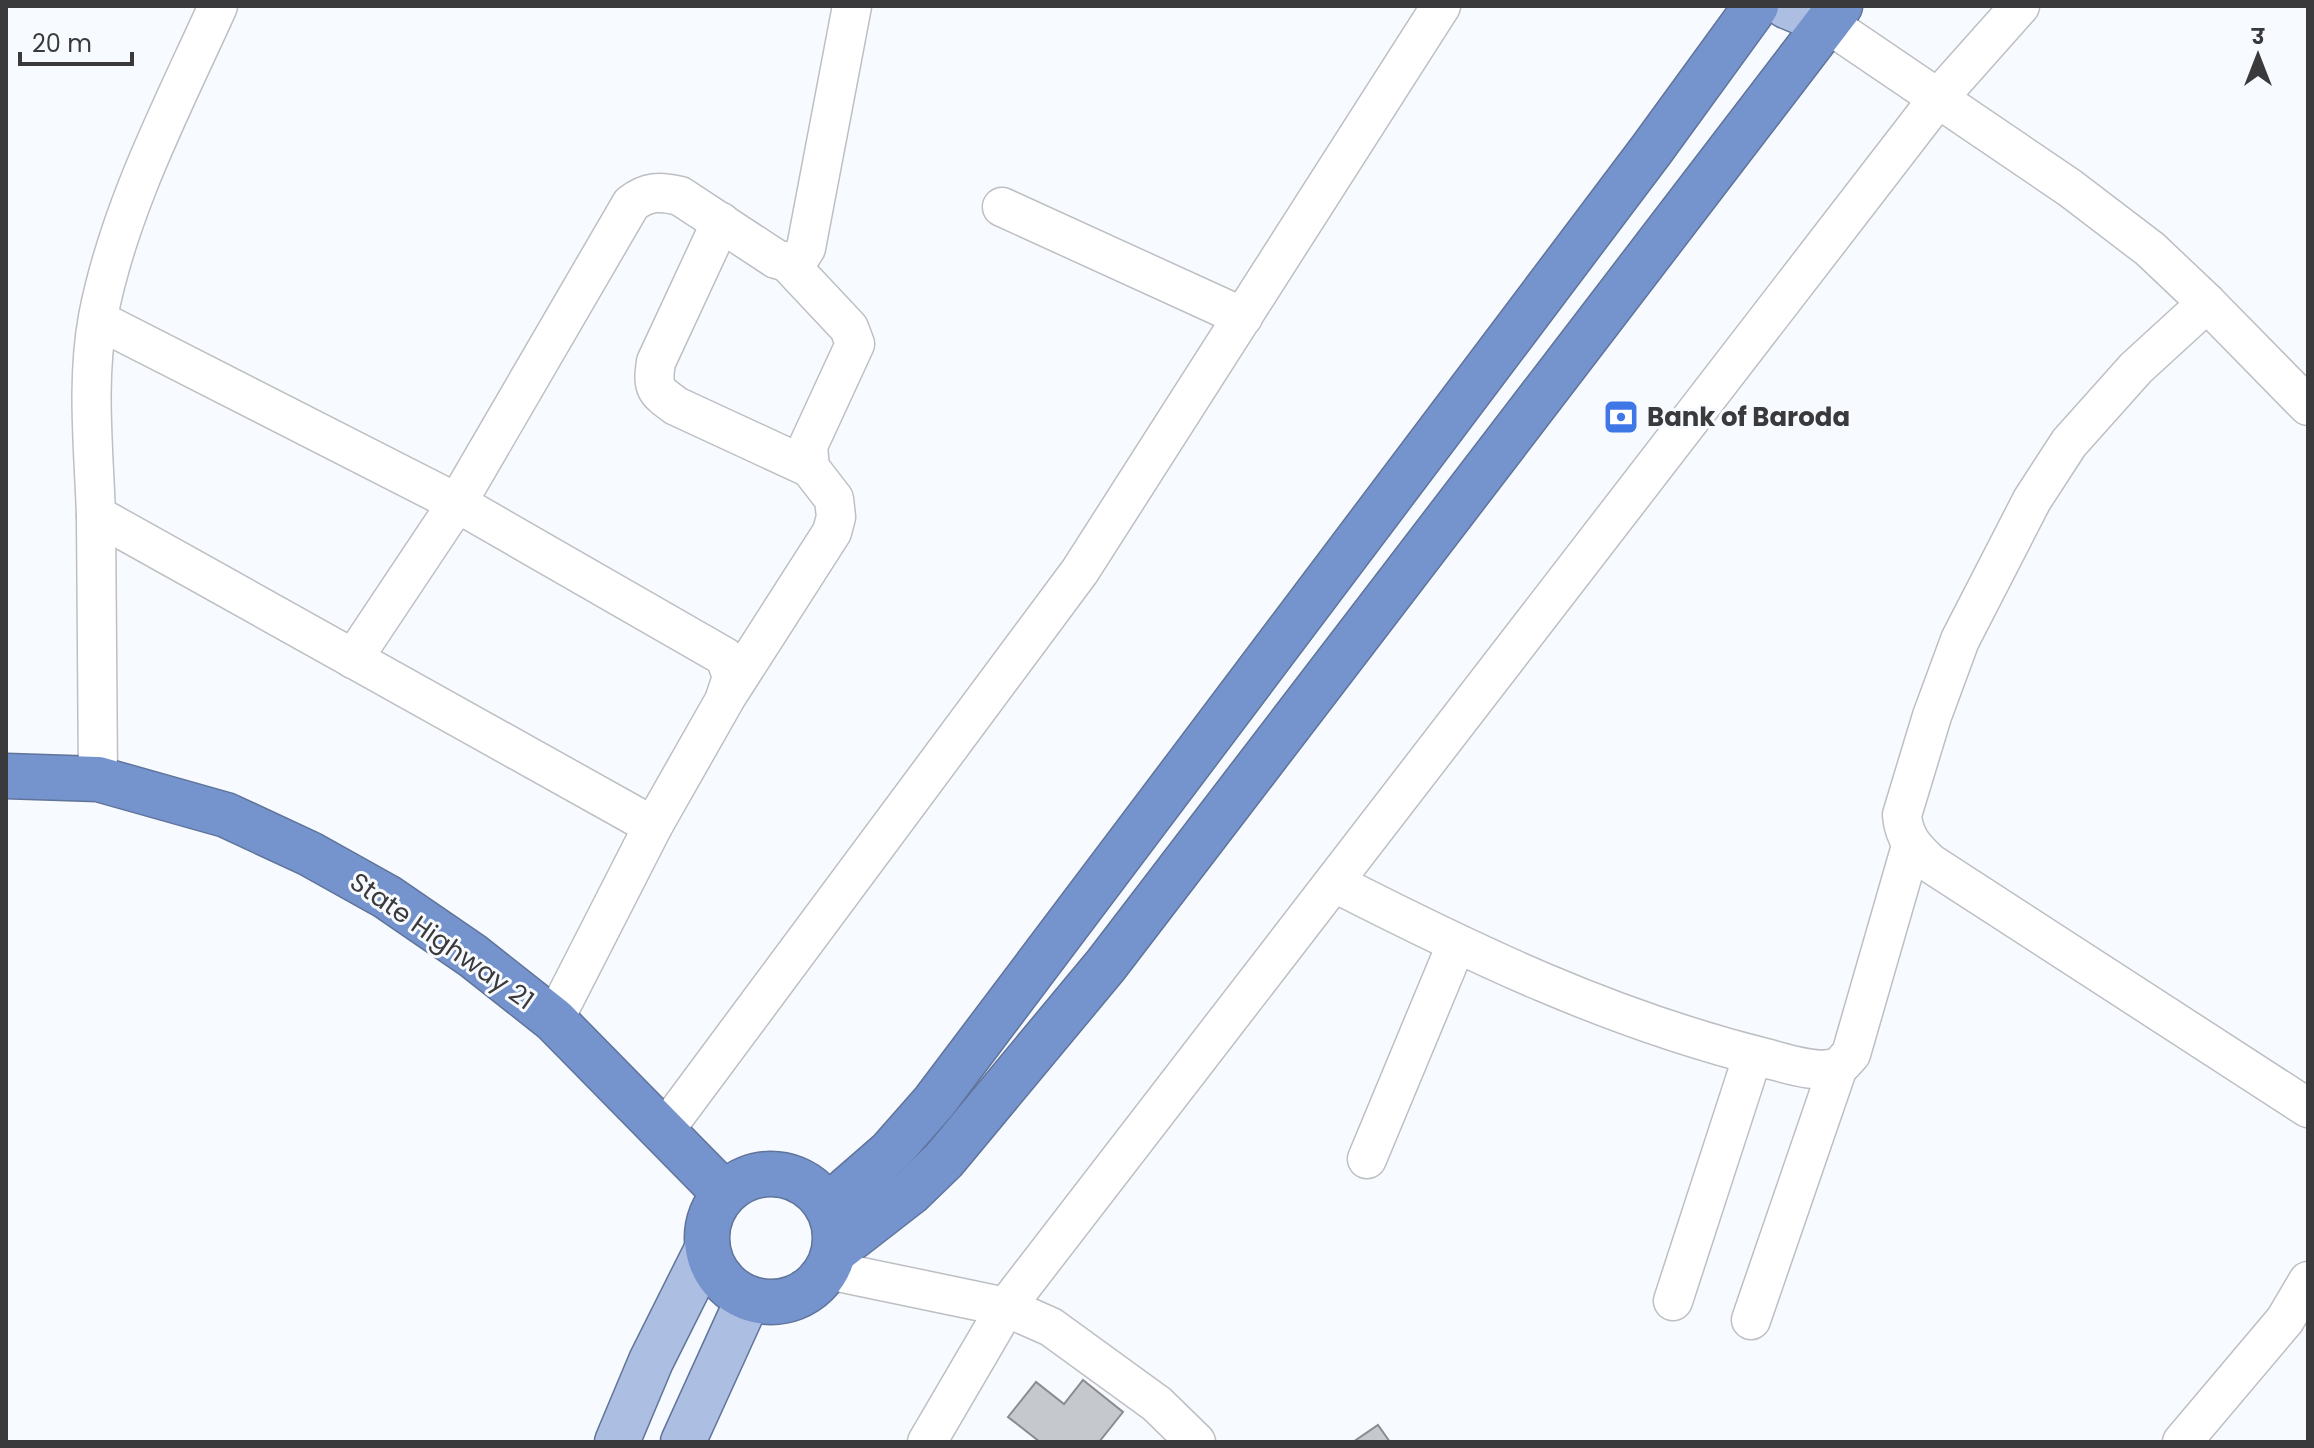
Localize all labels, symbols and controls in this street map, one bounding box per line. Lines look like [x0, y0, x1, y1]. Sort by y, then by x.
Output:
scale bar [20, 16, 132, 66]
north arrow [2218, 16, 2298, 96]
text: उ [2251, 21, 2265, 52]
text: 20 m [32, 27, 92, 60]
bank icon: Bank of Baroda [1602, 398, 1640, 436]
place label: Bank of Baroda [1647, 399, 1850, 435]
street label: State Highway 21 [343, 864, 541, 1018]

